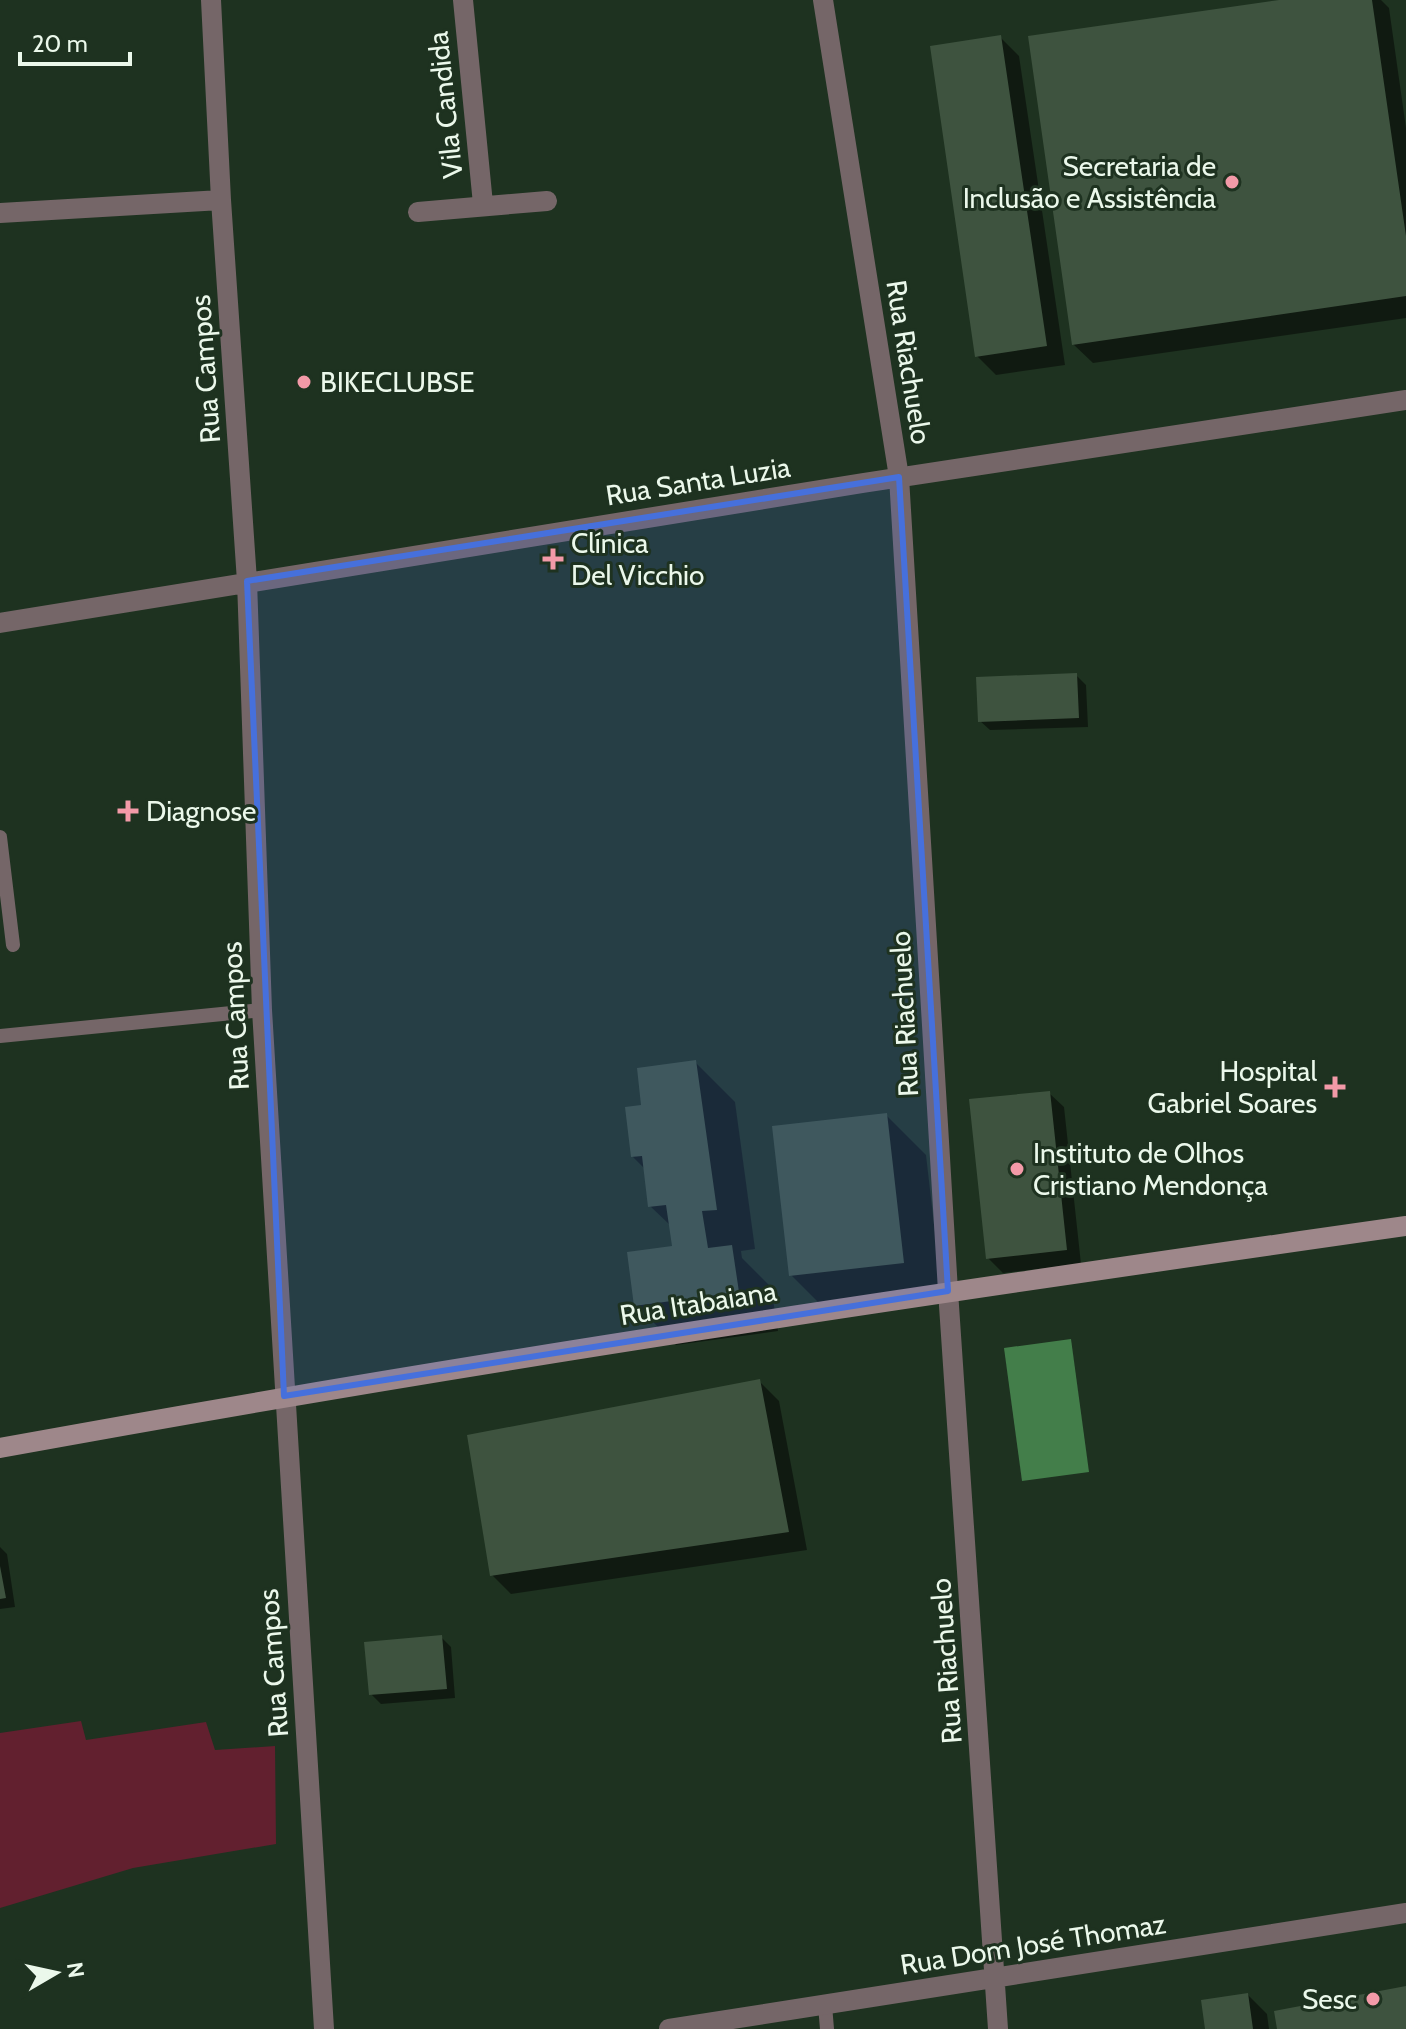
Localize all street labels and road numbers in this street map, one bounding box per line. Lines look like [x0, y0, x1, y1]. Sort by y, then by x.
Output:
street label: Vila Candida [420, 29, 470, 180]
street label: Rua Riachuelo [879, 277, 939, 447]
street label: Rua Campos [183, 294, 227, 444]
street label: Rua Santa Luzia [603, 450, 793, 512]
street label: Rua Riachuelo [883, 930, 925, 1098]
street label: Rua Campos [214, 941, 256, 1091]
street label: Rua Itabaiana [617, 1274, 779, 1332]
street label: Rua Riachuelo [923, 1577, 969, 1745]
street label: Rua Campos [251, 1588, 295, 1738]
street label: Rua Dom José Thomaz [898, 1906, 1168, 1982]

